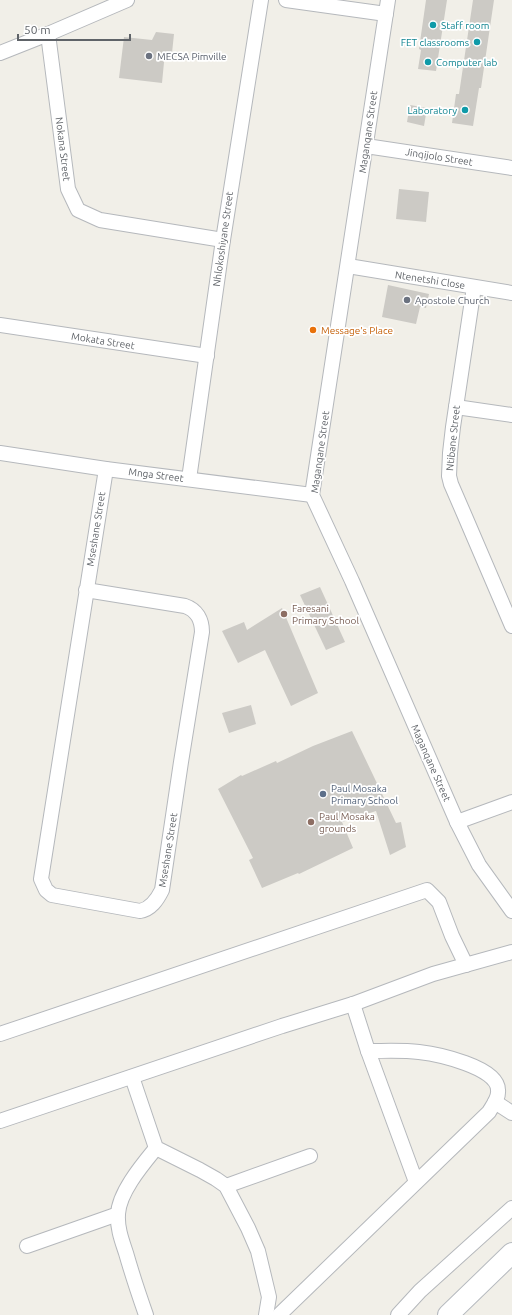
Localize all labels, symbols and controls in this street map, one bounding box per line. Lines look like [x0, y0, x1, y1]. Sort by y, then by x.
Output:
scale bar [18, 16, 130, 42]
marker: Staff room [428, 20, 438, 30]
place label: Staff room [441, 20, 489, 31]
text: 50 m [24, 23, 51, 36]
place label: FET classrooms [401, 37, 469, 48]
marker: FET classrooms [472, 37, 482, 47]
marker: MECSA Pimville [144, 51, 154, 61]
place label: MECSA Pimville [157, 51, 227, 62]
marker: Computer lab [423, 57, 433, 67]
place label: Computer lab [436, 57, 497, 68]
street label: Maganqane Street [357, 90, 379, 174]
place label: Laboratory [408, 105, 457, 116]
marker: Laboratory [460, 105, 470, 115]
street label: Nokana Street [54, 116, 72, 182]
street label: Jinqijolo Street [404, 146, 474, 168]
street label: Nhlokoshiyane Street [211, 191, 235, 287]
street label: Ntenetshi Close [394, 269, 466, 291]
marker: Apostole Church [402, 295, 412, 305]
place label: Apostole Church [415, 295, 489, 306]
marker: Message's Place [308, 325, 318, 335]
place label: Message's Place [321, 325, 393, 336]
street label: Mokata Street [71, 331, 136, 351]
street label: Ntibane Street [444, 405, 462, 471]
street label: Maganqane Street [309, 410, 331, 494]
street label: Mnga Street [128, 466, 184, 484]
street label: Mseshane Street [85, 491, 107, 567]
place label: Faresani Primary School [292, 603, 359, 626]
marker: Faresani Primary School [279, 609, 289, 619]
street label: Maganqane Street [409, 723, 453, 803]
place label: Paul Mosaka Primary School [331, 783, 398, 806]
marker: Paul Mosaka Primary School [318, 789, 328, 799]
place label: Paul Mosaka grounds [319, 811, 375, 834]
street label: Mseshane Street [157, 812, 179, 888]
marker: Paul Mosaka grounds [306, 817, 316, 827]

